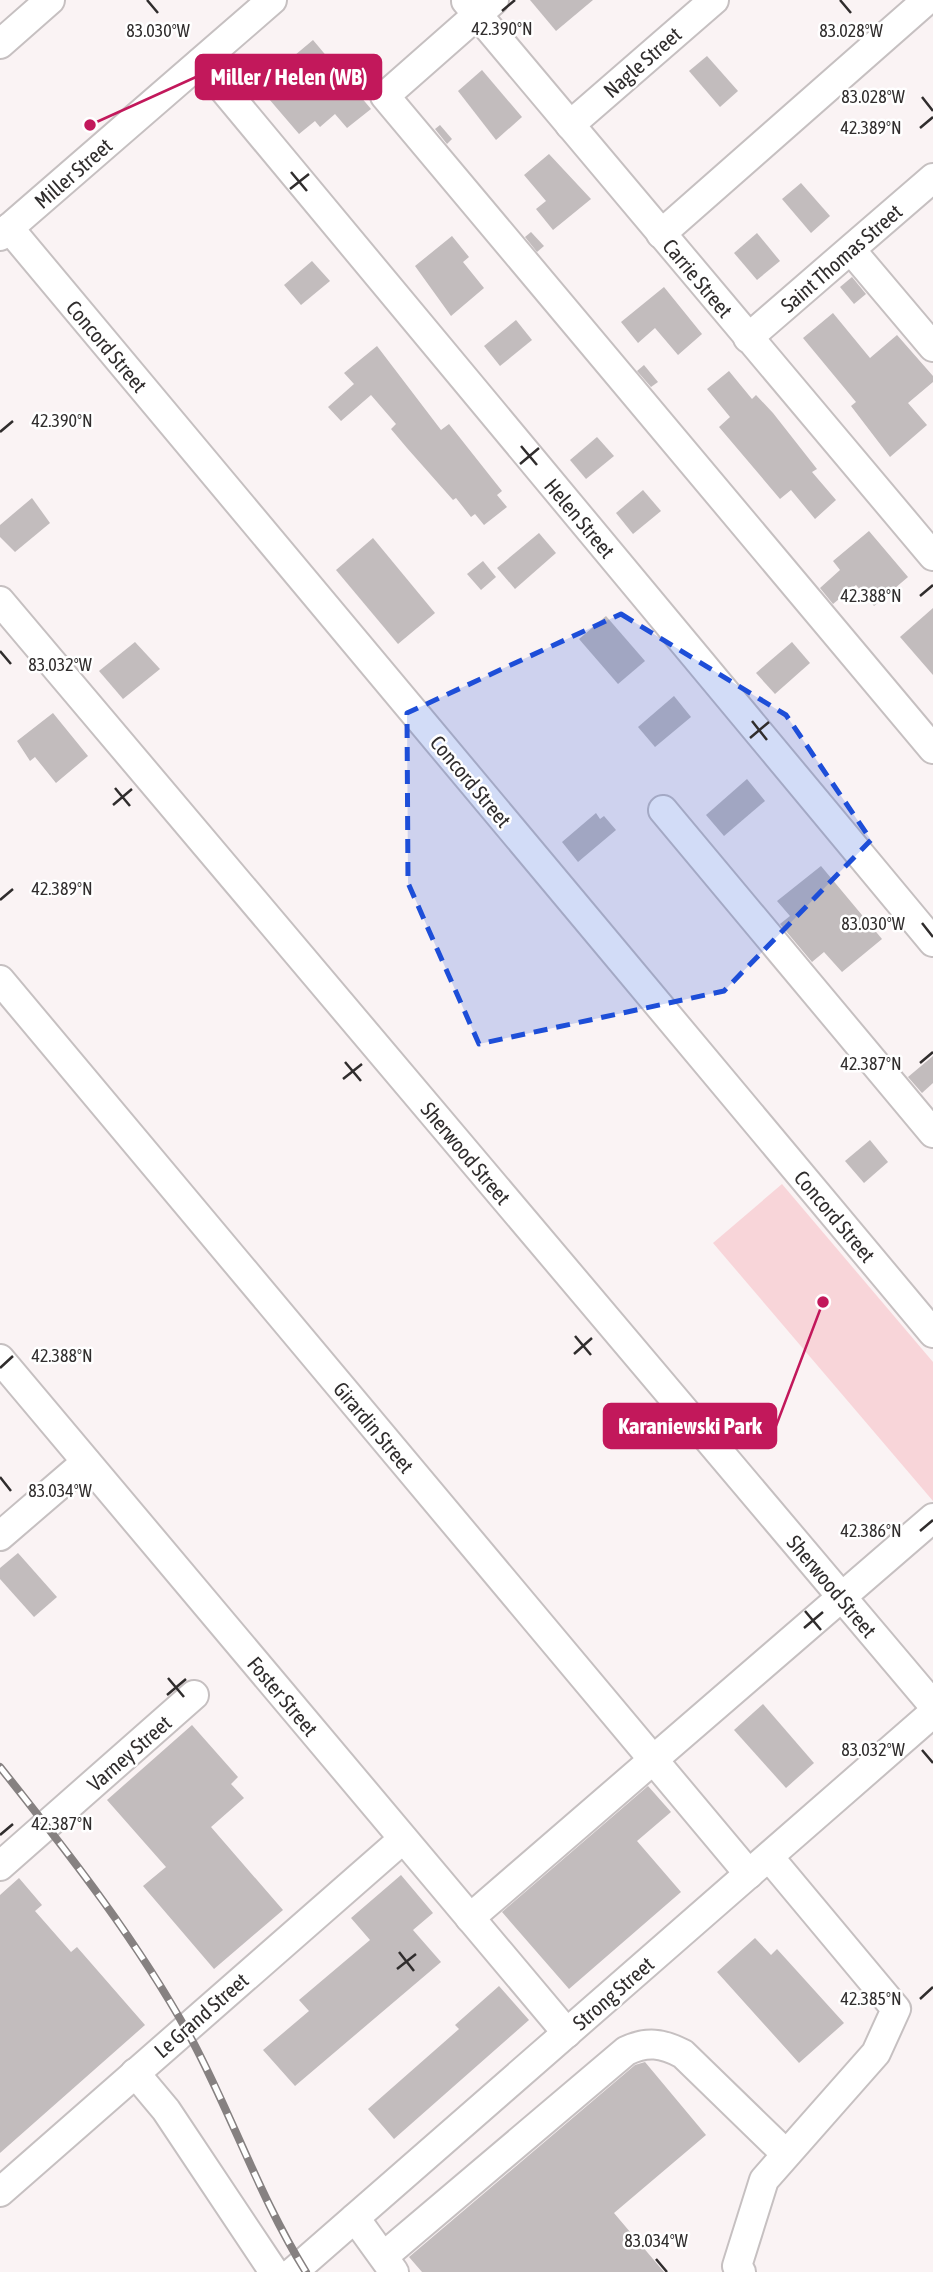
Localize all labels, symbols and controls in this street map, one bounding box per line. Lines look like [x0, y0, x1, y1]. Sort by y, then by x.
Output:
text: 42.390°N [471, 18, 533, 39]
text: 83.030°W [126, 20, 190, 41]
text: 83.028°W [819, 20, 883, 41]
street label: Nagle Street [598, 22, 686, 102]
callout: Miller / Helen (WB) [196, 55, 381, 99]
text: Miller / Helen (WB) [211, 64, 368, 90]
text: 83.028°W [841, 86, 905, 107]
text: 42.389°N [840, 117, 902, 138]
street label: Miller Street [29, 133, 117, 213]
street label: Saint Thomas Street [776, 199, 906, 317]
street label: Carrie Street [658, 234, 738, 322]
street label: Concord Street [62, 295, 152, 397]
text: 42.390°N [31, 410, 93, 431]
street label: Helen Street [540, 474, 620, 562]
text: 42.388°N [840, 585, 902, 606]
text: 83.032°W [28, 654, 92, 675]
street label: Concord Street [426, 730, 516, 832]
text: 42.389°N [31, 878, 93, 899]
text: 83.030°W [841, 913, 905, 934]
text: 42.387°N [840, 1053, 902, 1074]
street label: Sherwood Street [416, 1097, 516, 1209]
street label: Concord Street [790, 1165, 880, 1267]
text: 42.388°N [31, 1345, 93, 1366]
street label: Girardin Street [329, 1377, 419, 1477]
callout: Karaniewski Park [604, 1404, 776, 1448]
text: Karaniewski Park [618, 1413, 763, 1439]
text: 83.034°W [28, 1480, 92, 1501]
text: 42.386°N [840, 1520, 902, 1541]
street label: Sherwood Street [782, 1530, 882, 1642]
street label: Foster Street [243, 1652, 323, 1740]
street label: Varney Street [82, 1710, 176, 1796]
text: 83.032°W [841, 1739, 905, 1760]
text: 42.387°N [31, 1813, 93, 1834]
street label: Strong Street [568, 1951, 658, 2035]
street label: Le Grand Street [149, 1968, 253, 2062]
text: 42.385°N [840, 1988, 902, 2009]
text: 83.034°W [624, 2230, 688, 2251]

